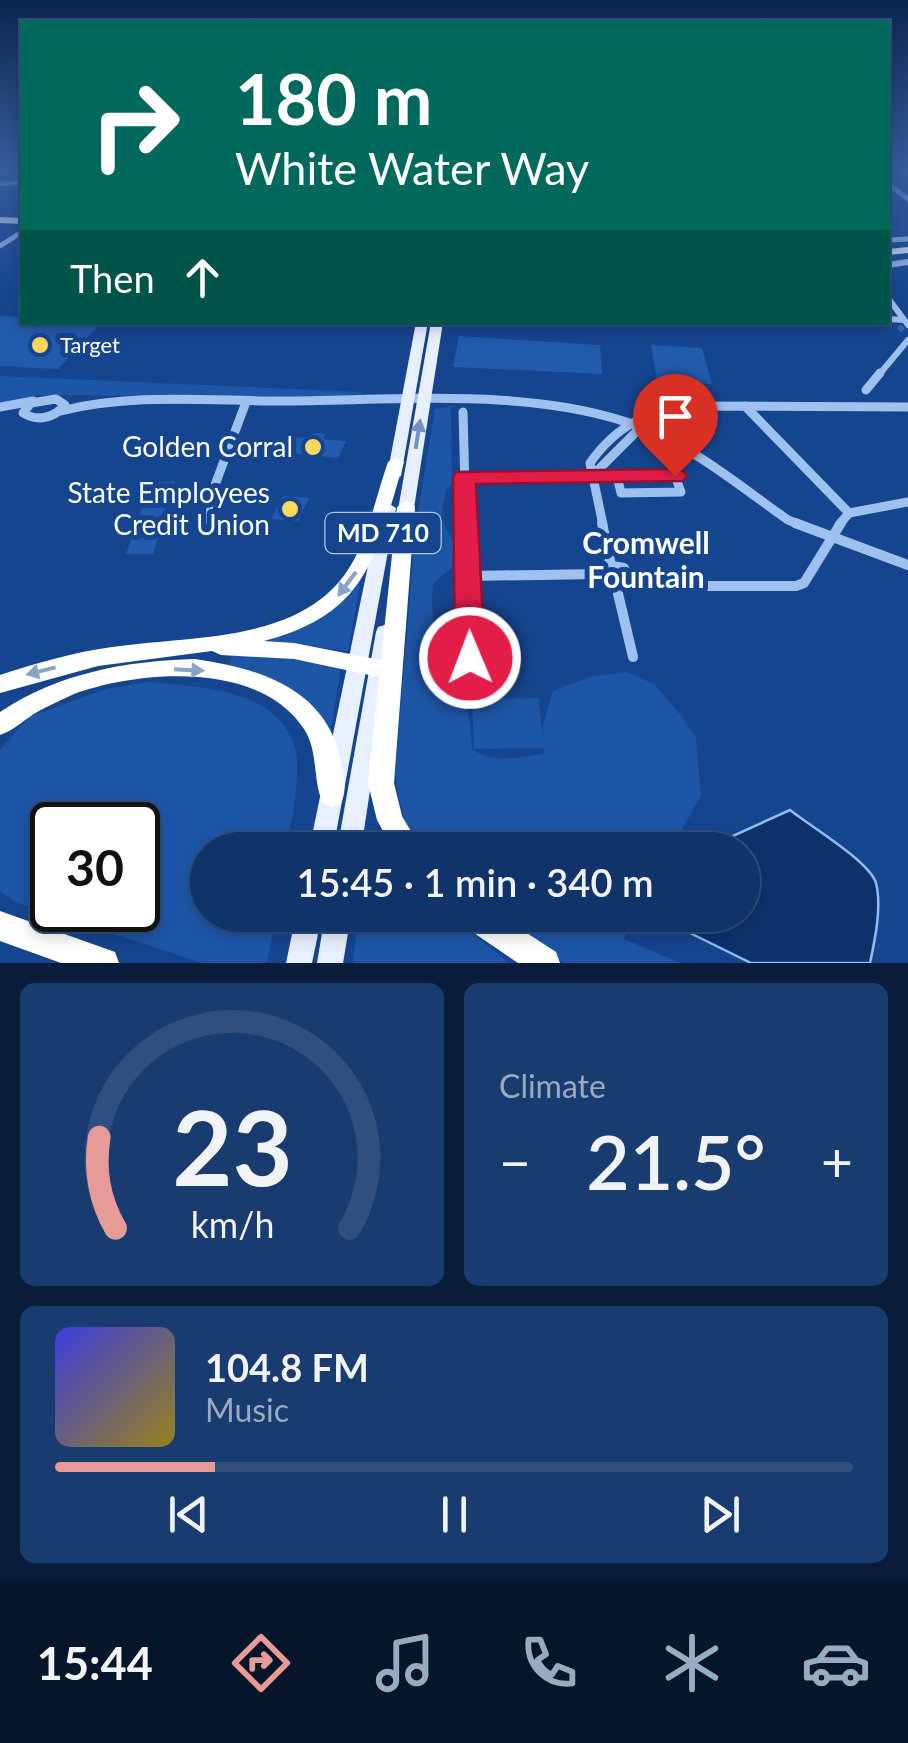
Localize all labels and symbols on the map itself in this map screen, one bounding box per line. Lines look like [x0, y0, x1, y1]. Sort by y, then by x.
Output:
place label: Target [60, 331, 120, 358]
marker: Target [29, 334, 51, 356]
pin [633, 374, 718, 477]
one-way arrow [411, 418, 426, 449]
place label: Golden Corral [122, 429, 293, 463]
marker: Golden Corral [302, 436, 324, 458]
place label: State Employees Credit Union [67, 475, 270, 541]
marker: State Employees Credit Union [279, 498, 301, 520]
road number: MD 710 [326, 513, 440, 553]
district label: Cromwell Fountain [582, 524, 710, 594]
one-way arrow [336, 570, 357, 596]
position arrow [418, 606, 522, 710]
one-way arrow [174, 662, 206, 678]
one-way arrow [25, 664, 56, 679]
speed limit sign: 30 [30, 802, 160, 932]

